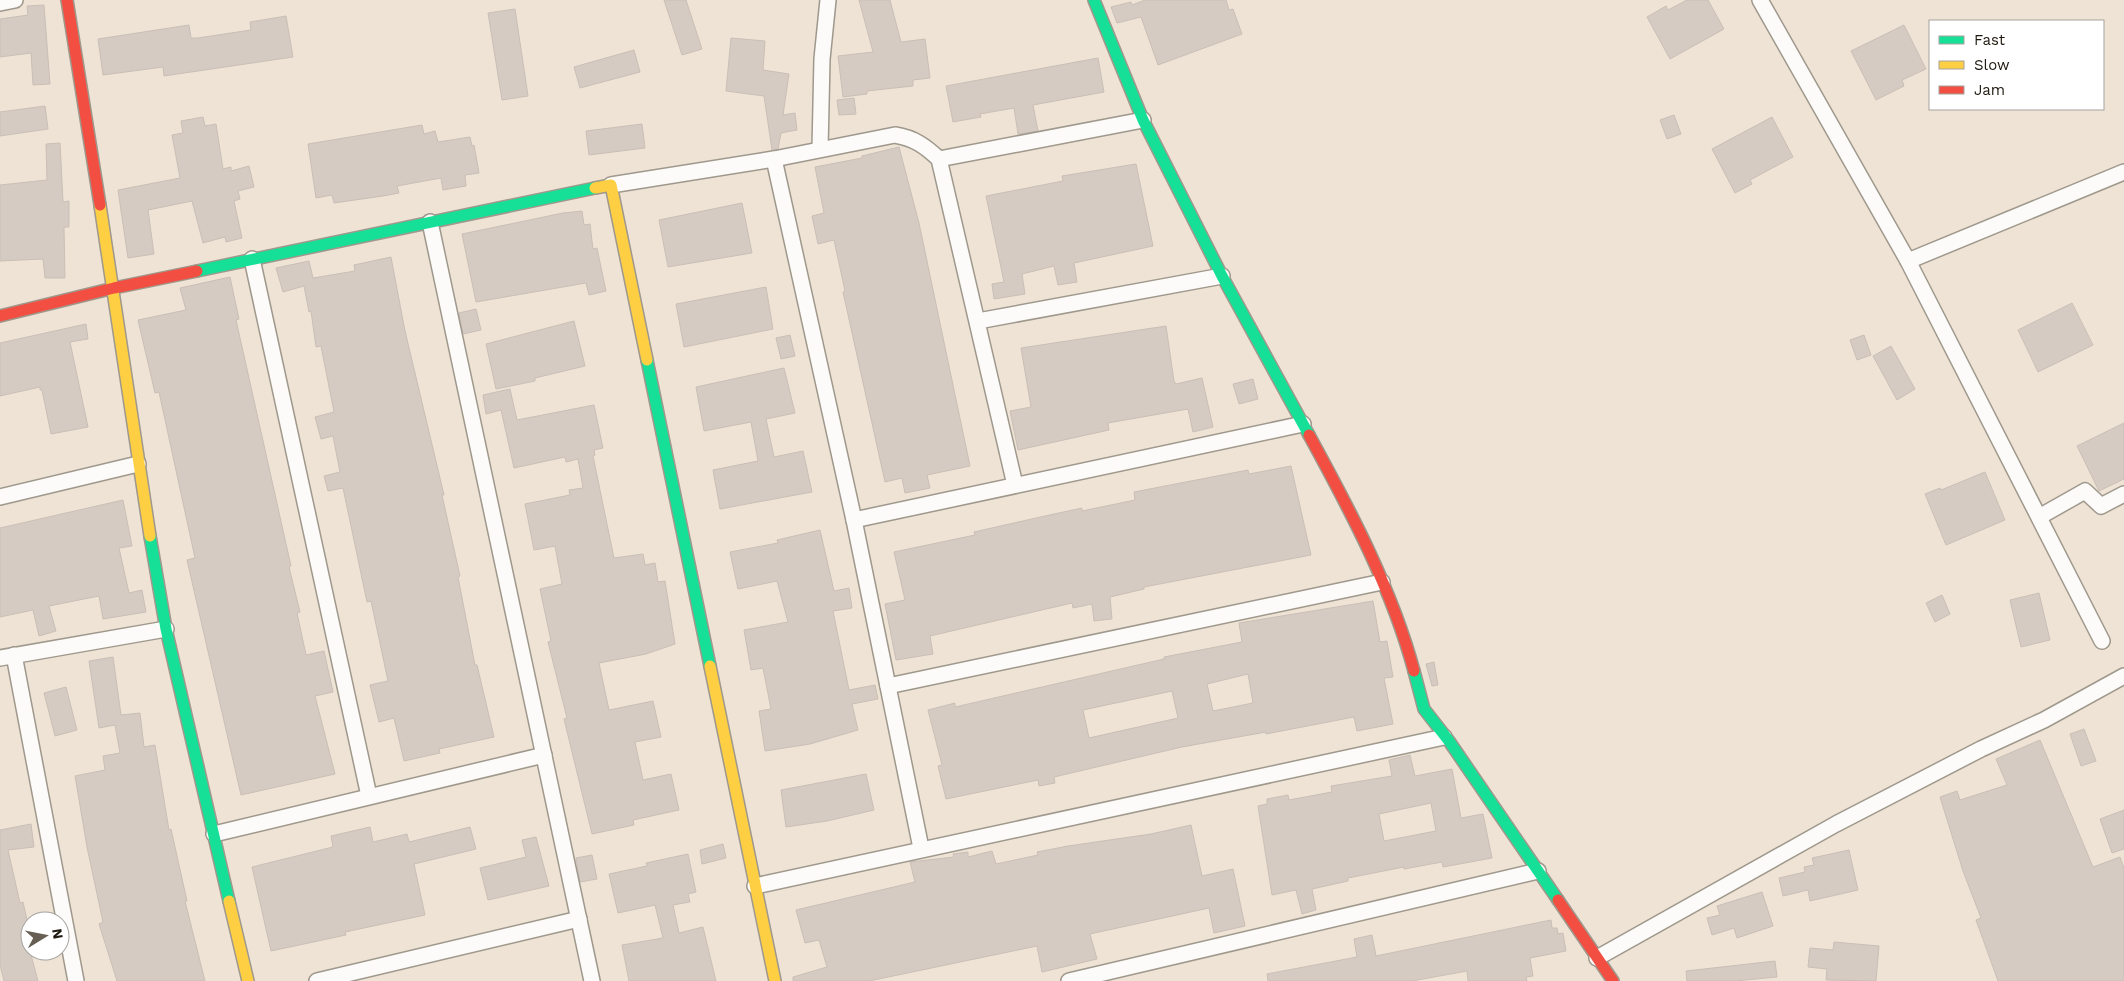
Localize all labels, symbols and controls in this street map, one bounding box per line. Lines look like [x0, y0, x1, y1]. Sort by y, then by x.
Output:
legend [1929, 20, 2104, 110]
text: Fast [1974, 31, 2006, 49]
text: Slow [1974, 56, 2010, 74]
text: Jam [1974, 81, 2005, 99]
north arrow [20, 911, 70, 961]
text: N [49, 927, 67, 940]

